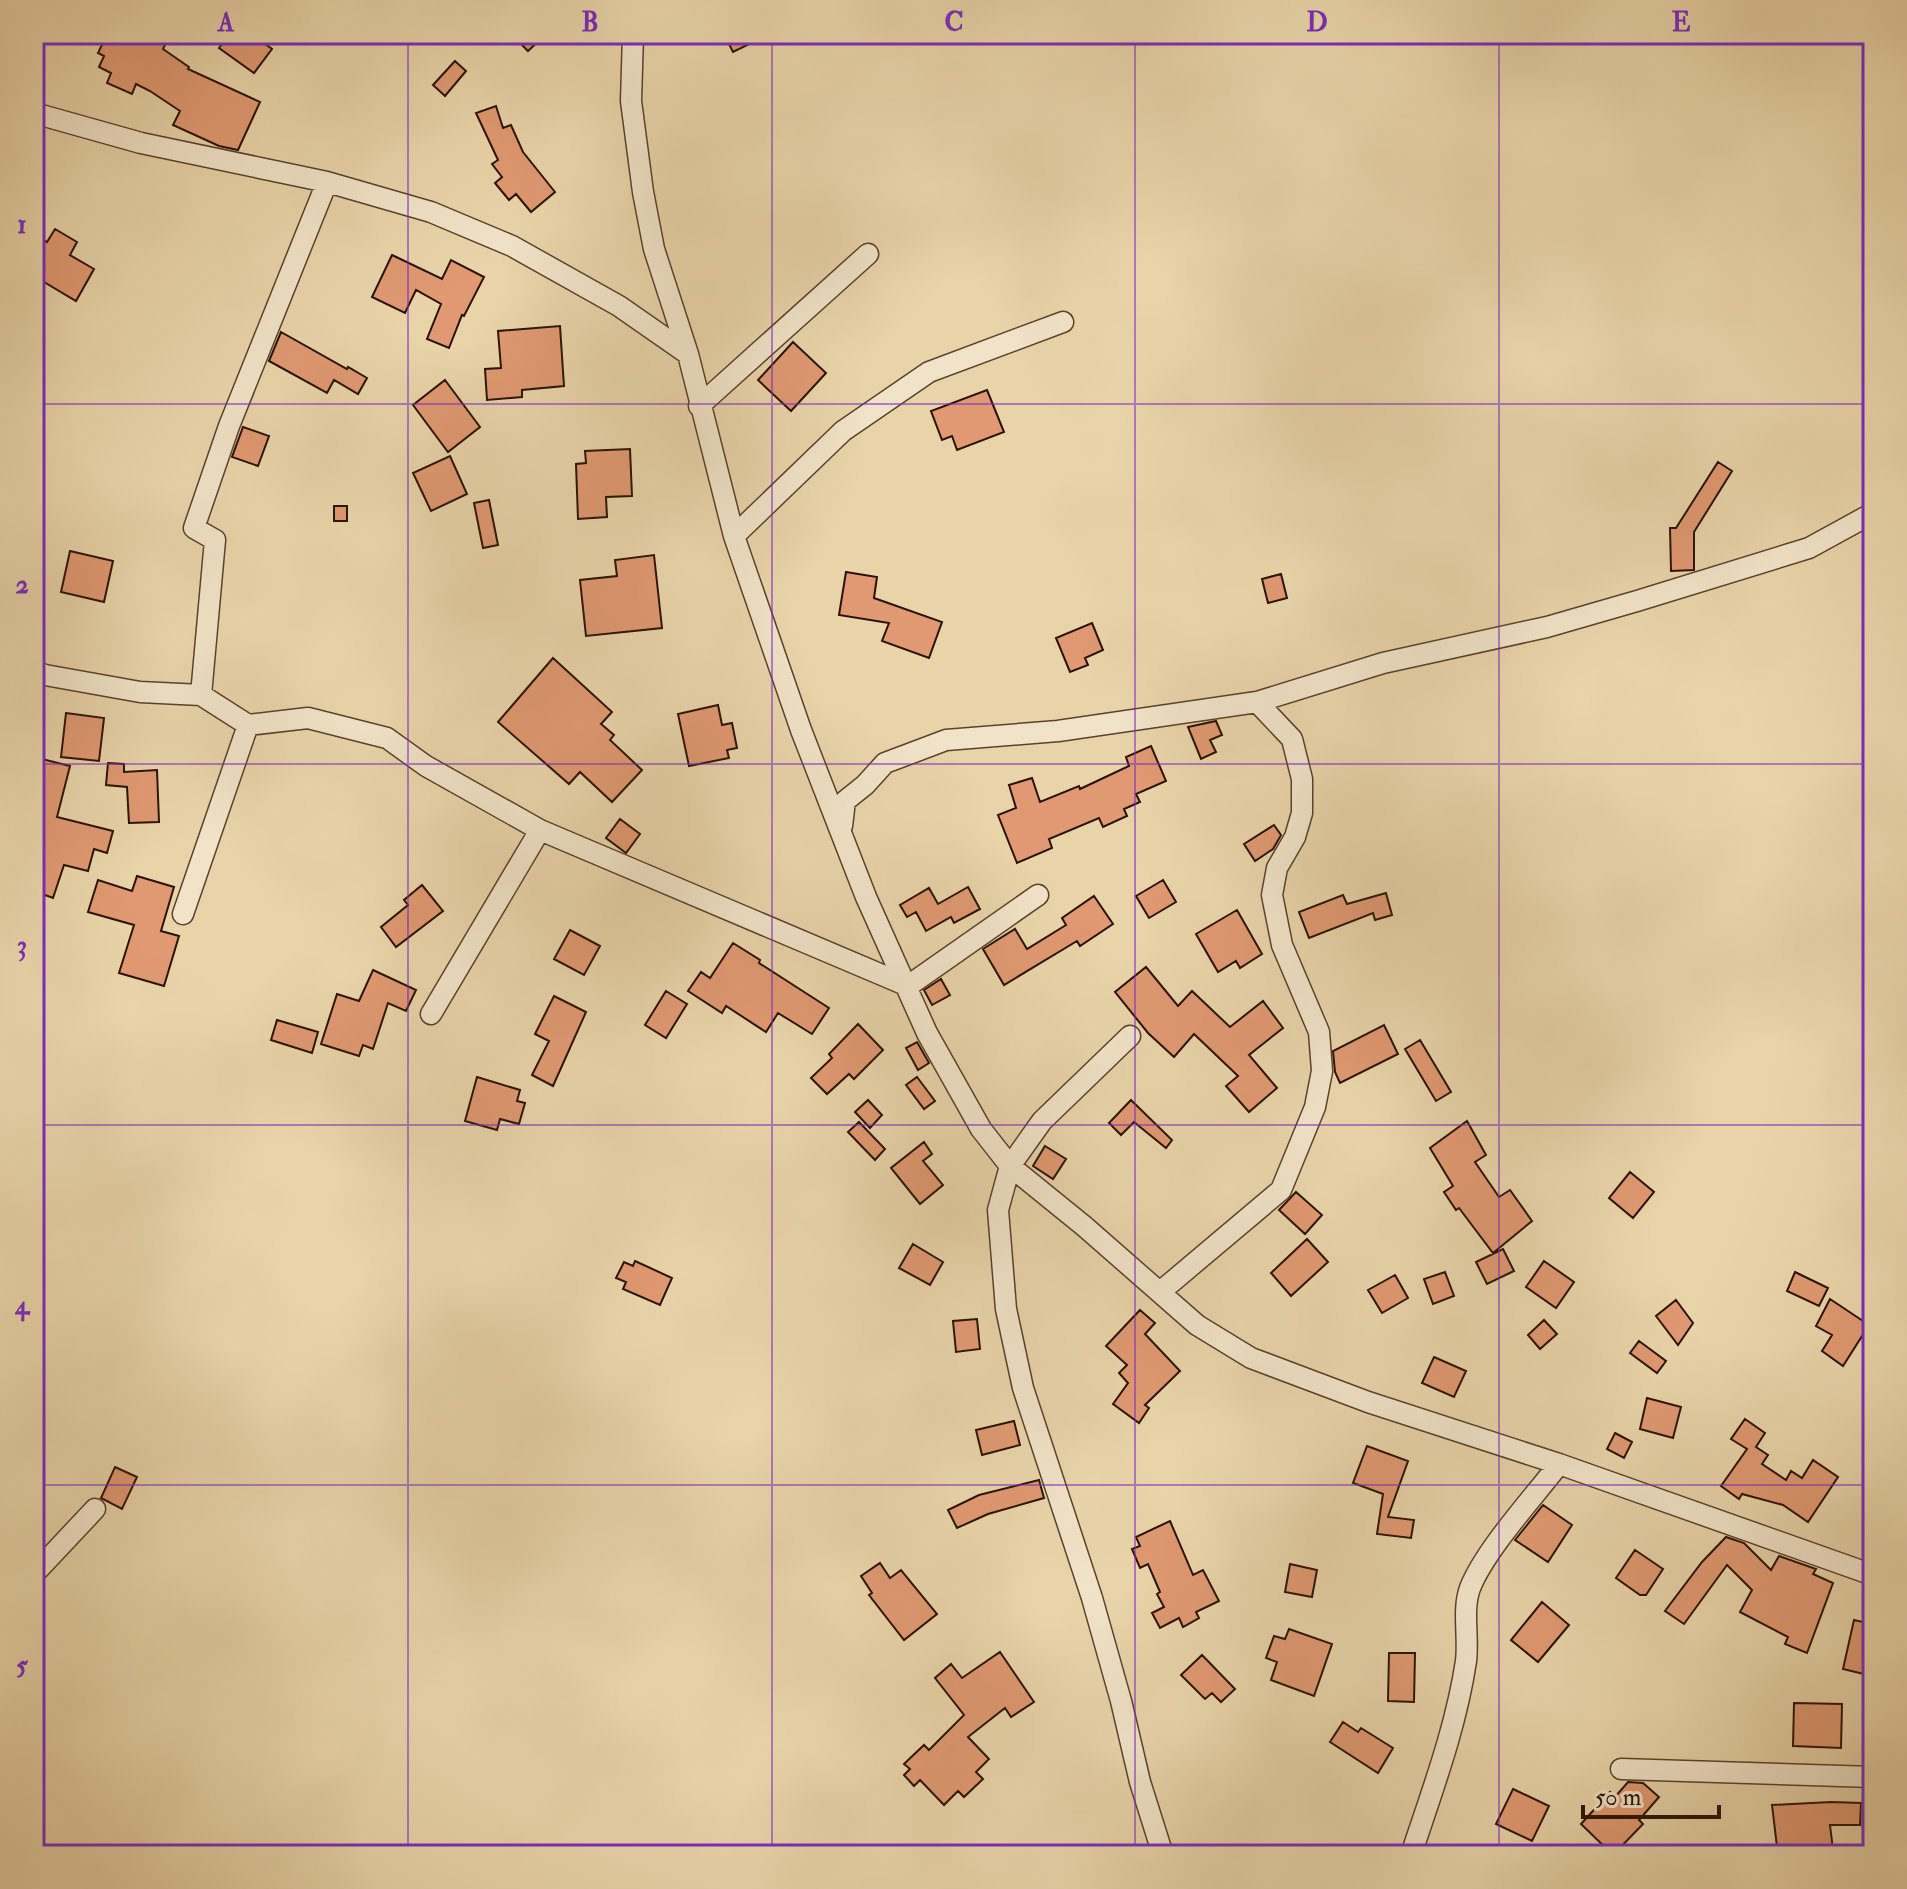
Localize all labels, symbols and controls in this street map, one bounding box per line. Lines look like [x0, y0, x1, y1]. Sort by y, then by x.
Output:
text: A [217, 7, 235, 39]
text: B [581, 7, 599, 39]
text: C [944, 7, 964, 39]
text: D [1306, 7, 1328, 39]
text: E [1672, 7, 1691, 39]
text: 1 [17, 209, 27, 241]
text: 2 [15, 569, 29, 601]
text: 3 [17, 930, 27, 962]
text: 4 [14, 1290, 31, 1322]
text: 5 [16, 1650, 28, 1682]
scale bar [1583, 1769, 1719, 1819]
text: 50 m [1595, 1782, 1642, 1813]

